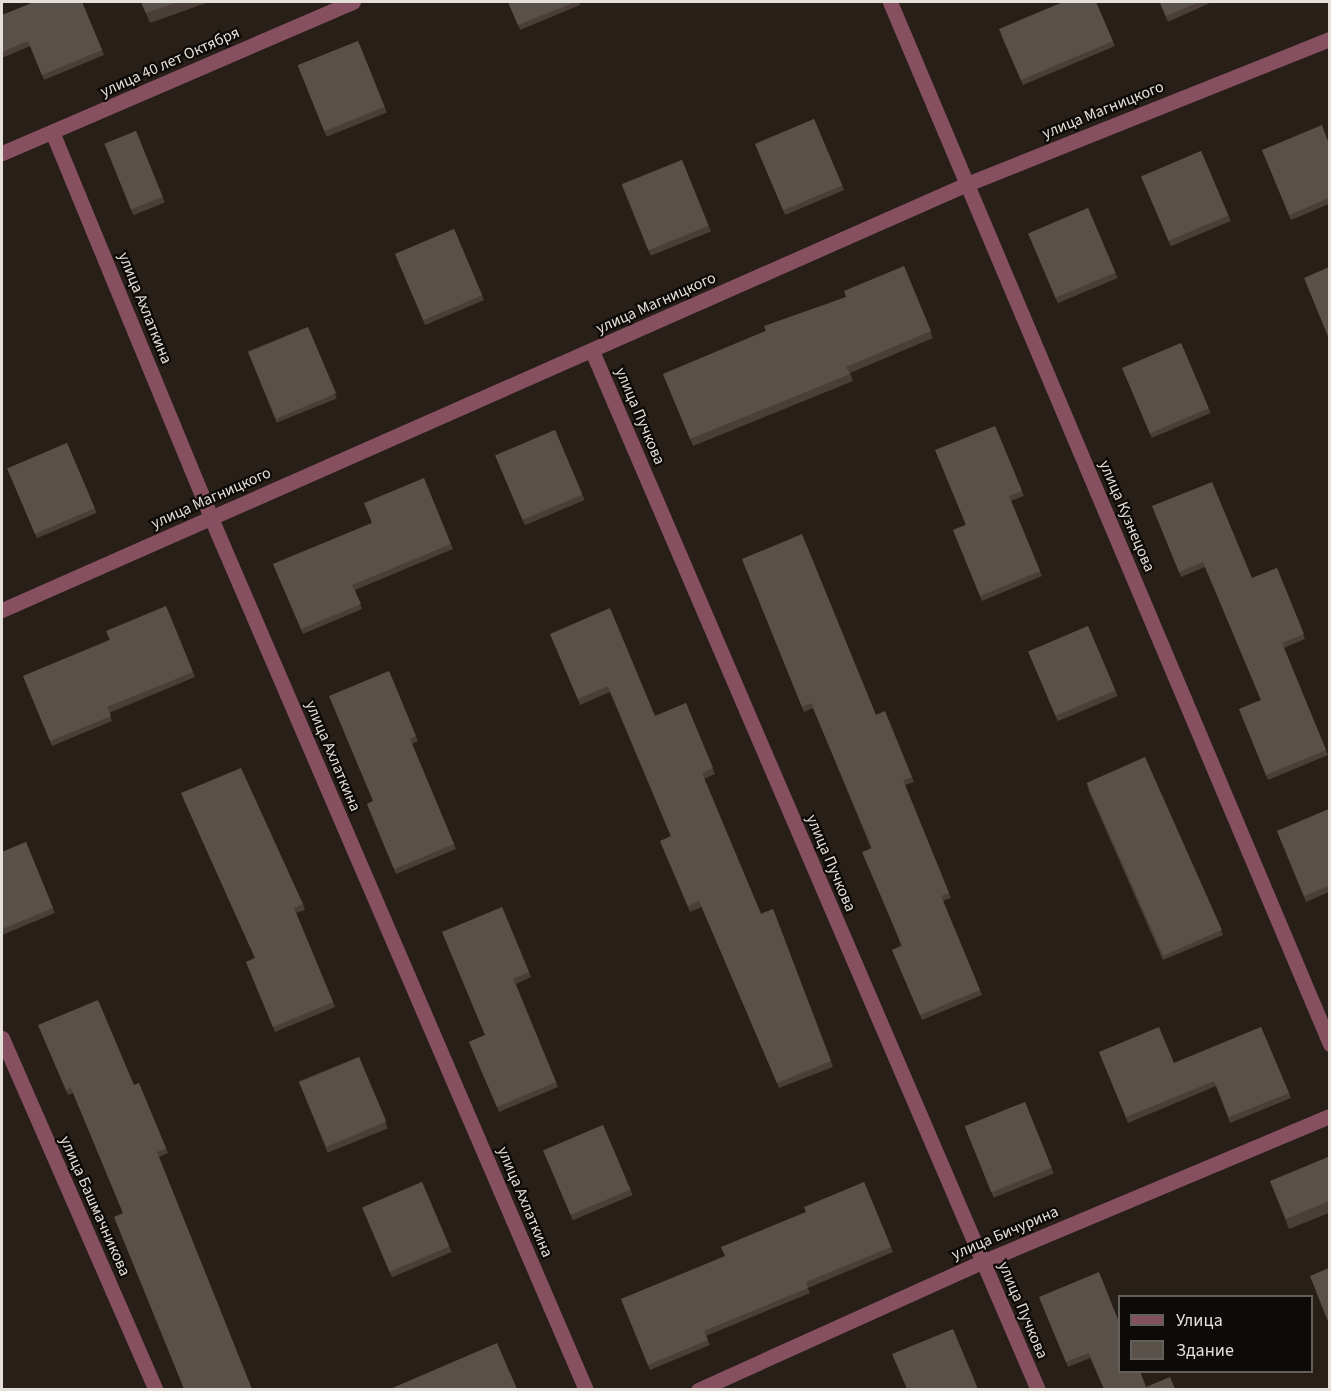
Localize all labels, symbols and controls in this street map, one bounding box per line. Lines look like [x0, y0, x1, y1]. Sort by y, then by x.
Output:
street label: улица 40 лет Октября [98, 23, 242, 101]
street label: улица Магницкого [1039, 77, 1167, 143]
street label: улица Ахлаткина [114, 249, 176, 367]
street label: улица Магницкого [593, 268, 719, 338]
street label: улица Пучкова [611, 365, 669, 467]
street label: улица Кузнецова [1095, 457, 1159, 575]
street label: улица Магницкого [148, 463, 274, 533]
street label: улица Ахлаткина [301, 698, 365, 814]
street label: улица Пучкова [802, 812, 860, 914]
street label: улица Башмачникова [55, 1133, 135, 1279]
street label: улица Ахлаткина [493, 1144, 557, 1260]
street label: улица Бичурина [949, 1202, 1061, 1264]
street label: улица Пучкова [994, 1259, 1052, 1361]
legend [1118, 1295, 1313, 1373]
text: Улица [1176, 1308, 1223, 1333]
text: Здание [1176, 1338, 1234, 1363]

